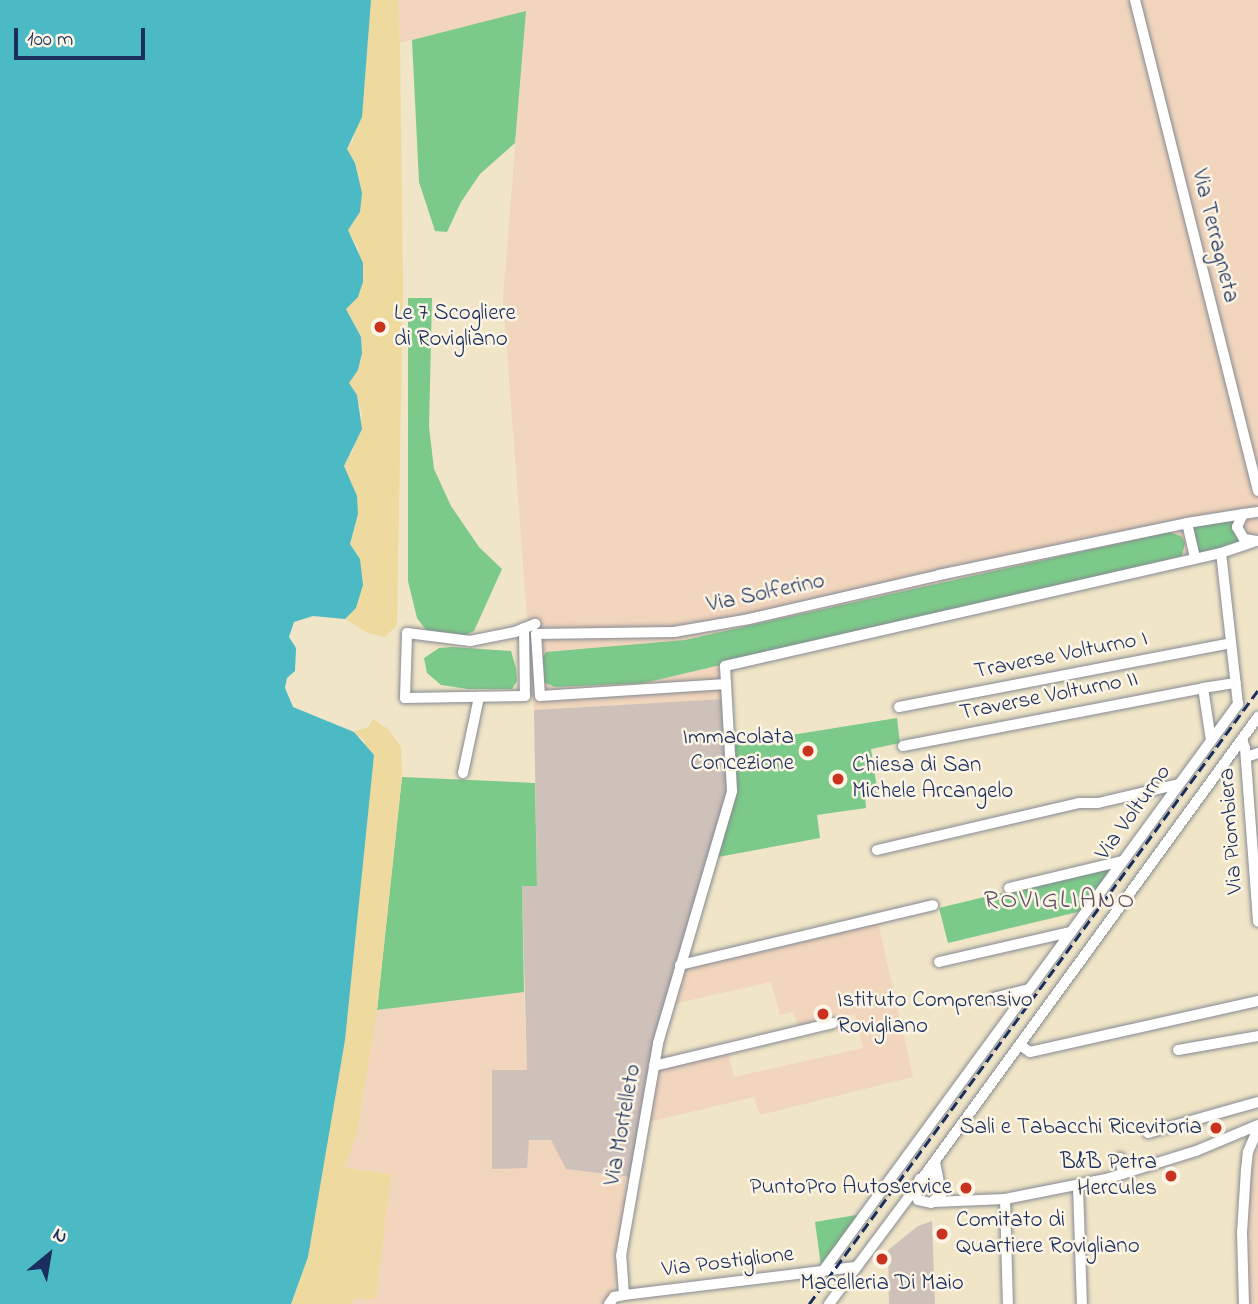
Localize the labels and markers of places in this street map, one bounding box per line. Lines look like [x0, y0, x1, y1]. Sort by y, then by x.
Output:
place label: Le 7 Scogliere di Rovigliano [394, 300, 516, 354]
marker: Le 7 Scogliere di Rovigliano [372, 319, 388, 335]
place label: Immacolata Concezione [683, 724, 794, 778]
marker: Immacolata Concezione [800, 743, 816, 759]
place label: Chiesa di San Michele Arcangelo [852, 752, 1013, 806]
marker: Chiesa di San Michele Arcangelo [830, 771, 846, 787]
place label: Istituto Comprensivo Rovigliano [837, 987, 1033, 1041]
marker: Istituto Comprensivo Rovigliano [815, 1006, 831, 1022]
place label: Sali e Tabacchi Ricevitoria [960, 1114, 1202, 1142]
marker: Sali e Tabacchi Ricevitoria [1208, 1120, 1224, 1136]
place label: B&B Petra Hercules [1060, 1149, 1157, 1203]
marker: B&B Petra Hercules [1163, 1168, 1179, 1184]
place label: PuntoPro Autoservice [750, 1174, 952, 1202]
marker: PuntoPro Autoservice [958, 1180, 974, 1196]
place label: Comitato di Quartiere Rovigliano [956, 1207, 1140, 1261]
marker: Comitato di Quartiere Rovigliano [934, 1226, 950, 1242]
marker: Macelleria Di Maio [874, 1251, 890, 1267]
place label: Macelleria Di Maio [800, 1270, 964, 1298]

